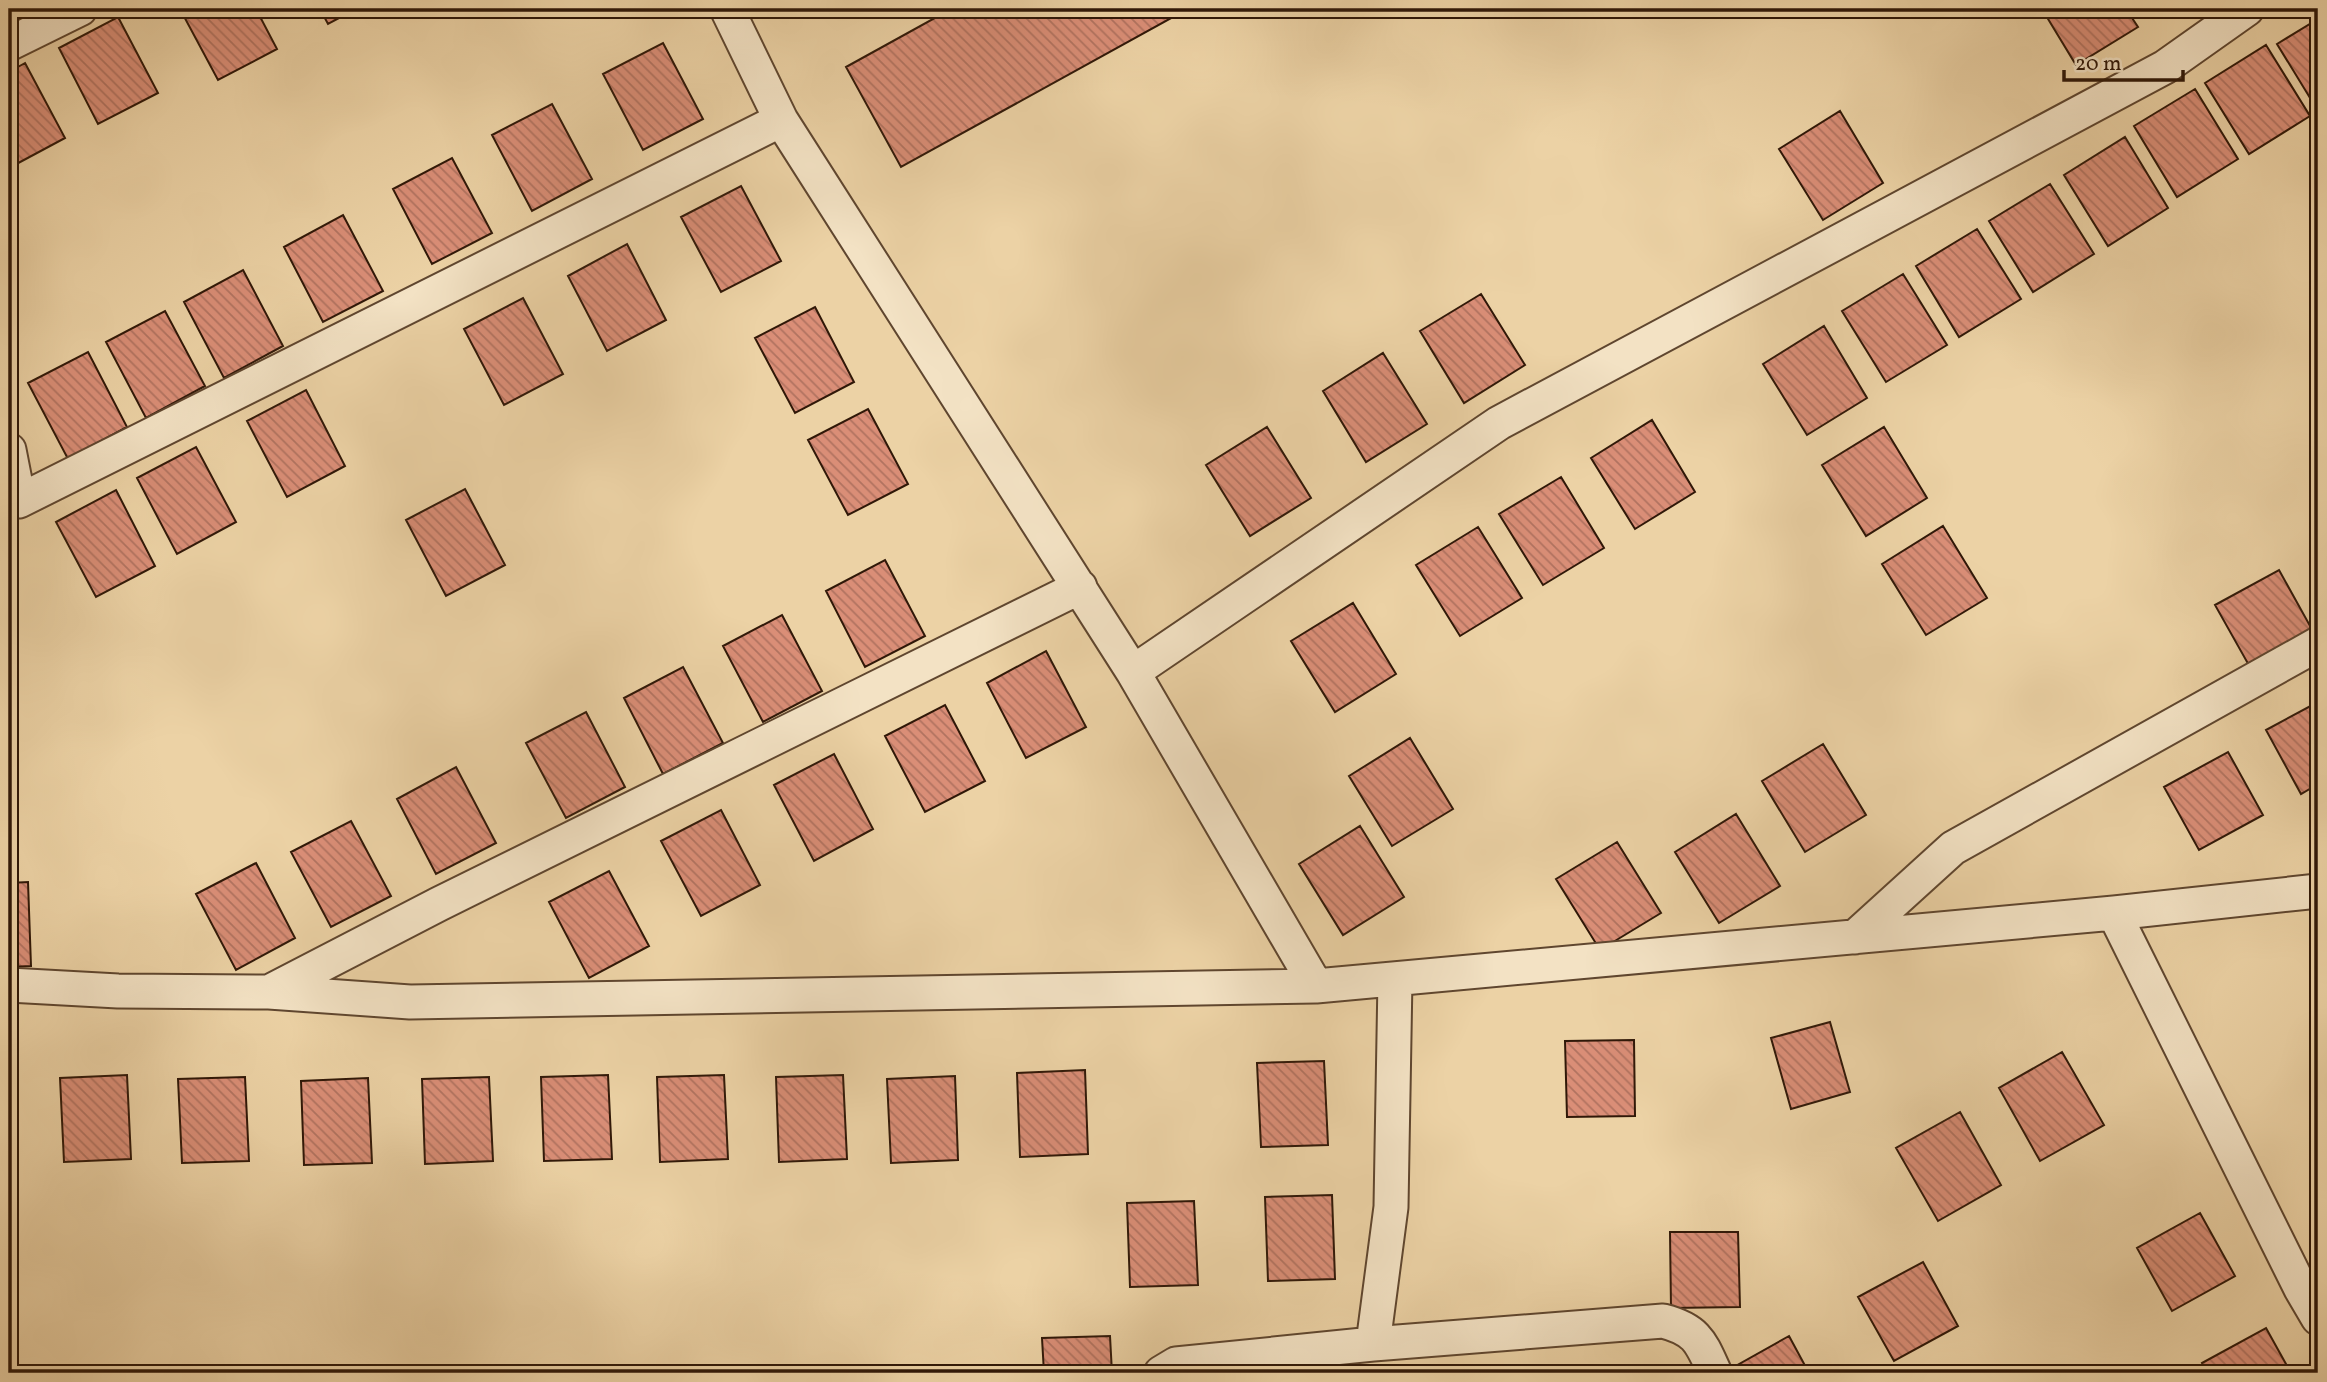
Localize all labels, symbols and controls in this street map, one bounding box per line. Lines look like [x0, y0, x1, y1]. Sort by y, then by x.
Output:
scale bar [2064, 38, 2184, 82]
text: 20 m [2075, 50, 2121, 79]

